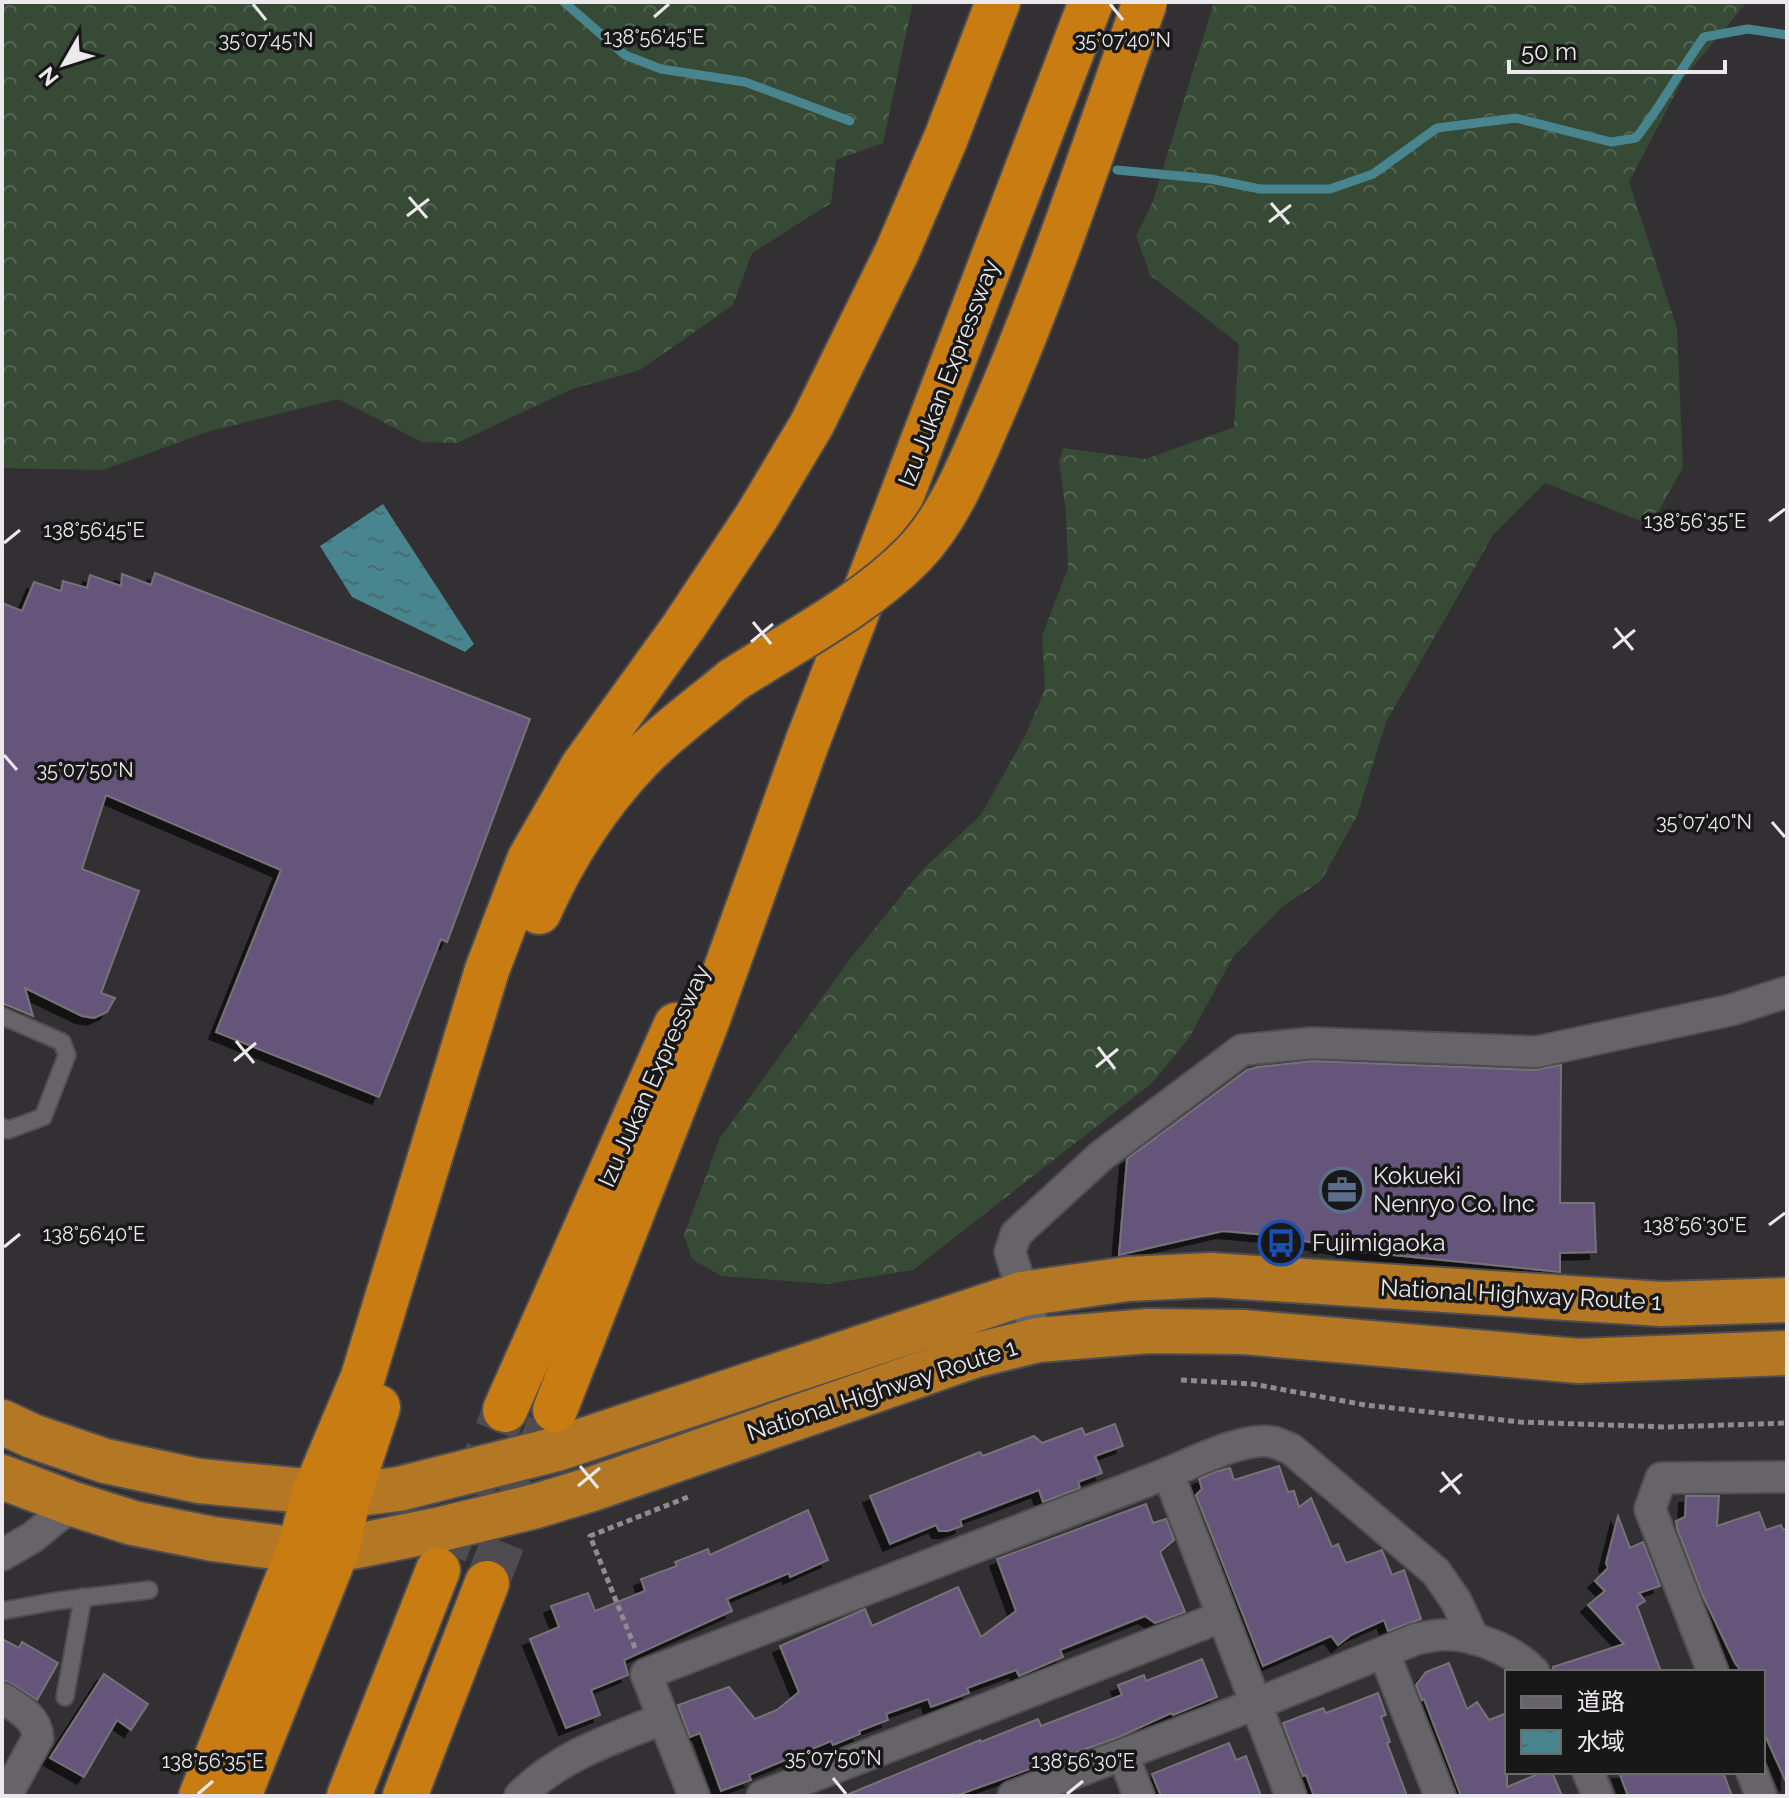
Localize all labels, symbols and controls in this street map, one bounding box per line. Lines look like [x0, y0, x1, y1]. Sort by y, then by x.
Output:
north arrow [24, 24, 104, 104]
scale bar [1509, 24, 1725, 74]
text: 138°56'45"E [603, 25, 705, 49]
text: 35°07'45"N [219, 28, 313, 52]
text: 35°07'40"N [1075, 28, 1171, 52]
text: 50 m [1521, 37, 1577, 66]
text: N [33, 62, 64, 91]
street label: Izu Jukan Expressway [892, 255, 1005, 490]
text: 138°56'35"E [1644, 509, 1746, 533]
text: 138°56'45"E [43, 518, 145, 542]
text: 35°07'50"N [36, 758, 134, 782]
text: 35°07'40"N [1656, 810, 1752, 834]
street label: Izu Jukan Expressway [591, 960, 716, 1192]
place label: Kokueki Nenryo Co. Inc [1373, 1161, 1535, 1218]
office icon: Kokueki Nenryo Co. Inc [1318, 1166, 1366, 1214]
text: 138°56'30"E [1643, 1213, 1747, 1237]
bus stop icon: Fujimigaoka [1257, 1219, 1305, 1267]
text: 138°56'40"E [43, 1222, 145, 1246]
place label: Fujimigaoka [1312, 1228, 1445, 1257]
street label: National Highway Route 1 [1379, 1273, 1663, 1316]
street label: National Highway Route 1 [743, 1332, 1020, 1447]
legend [1505, 1670, 1765, 1774]
text: 道路 [1577, 1687, 1625, 1716]
text: 水域 [1577, 1727, 1625, 1756]
text: 35°07'50"N [784, 1746, 882, 1770]
text: 138°56'35"E [162, 1749, 264, 1773]
text: 138°56'30"E [1031, 1749, 1135, 1773]

